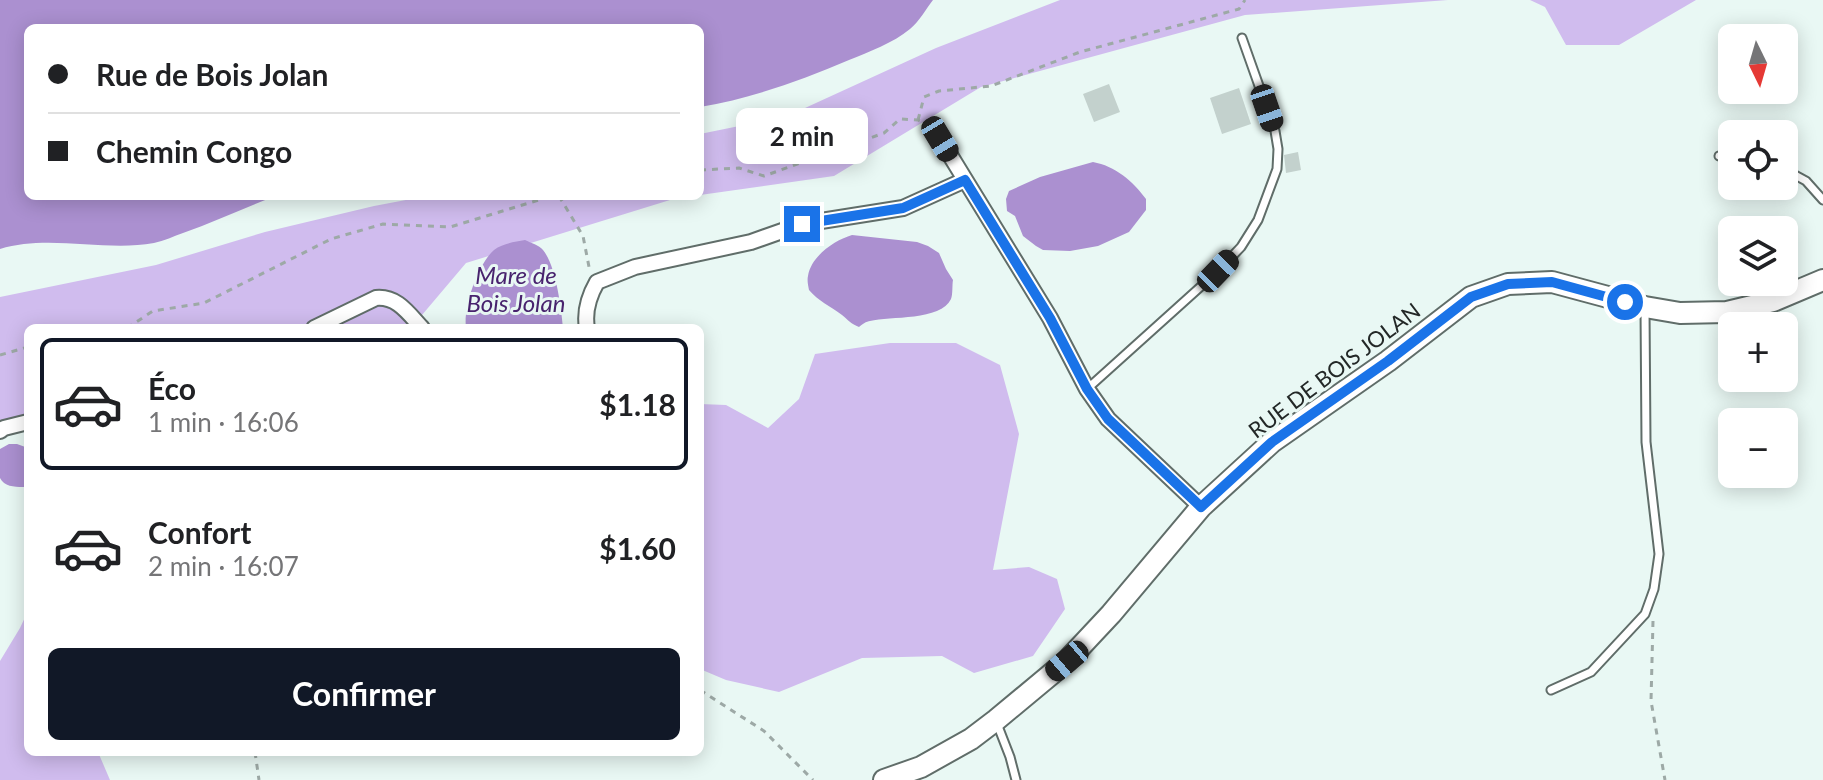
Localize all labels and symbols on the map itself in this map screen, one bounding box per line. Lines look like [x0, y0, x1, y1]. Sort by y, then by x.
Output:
north arrow [1718, 24, 1798, 104]
car [1248, 81, 1286, 135]
callout: 2 min [736, 108, 868, 164]
car [917, 112, 963, 166]
route end [784, 206, 820, 242]
car [1193, 245, 1243, 297]
water label: Mare de Bois Jolan [467, 260, 565, 317]
route start [1607, 284, 1643, 320]
street label: RUE DE BOIS JOLAN [1243, 297, 1425, 443]
car [1041, 636, 1093, 686]

